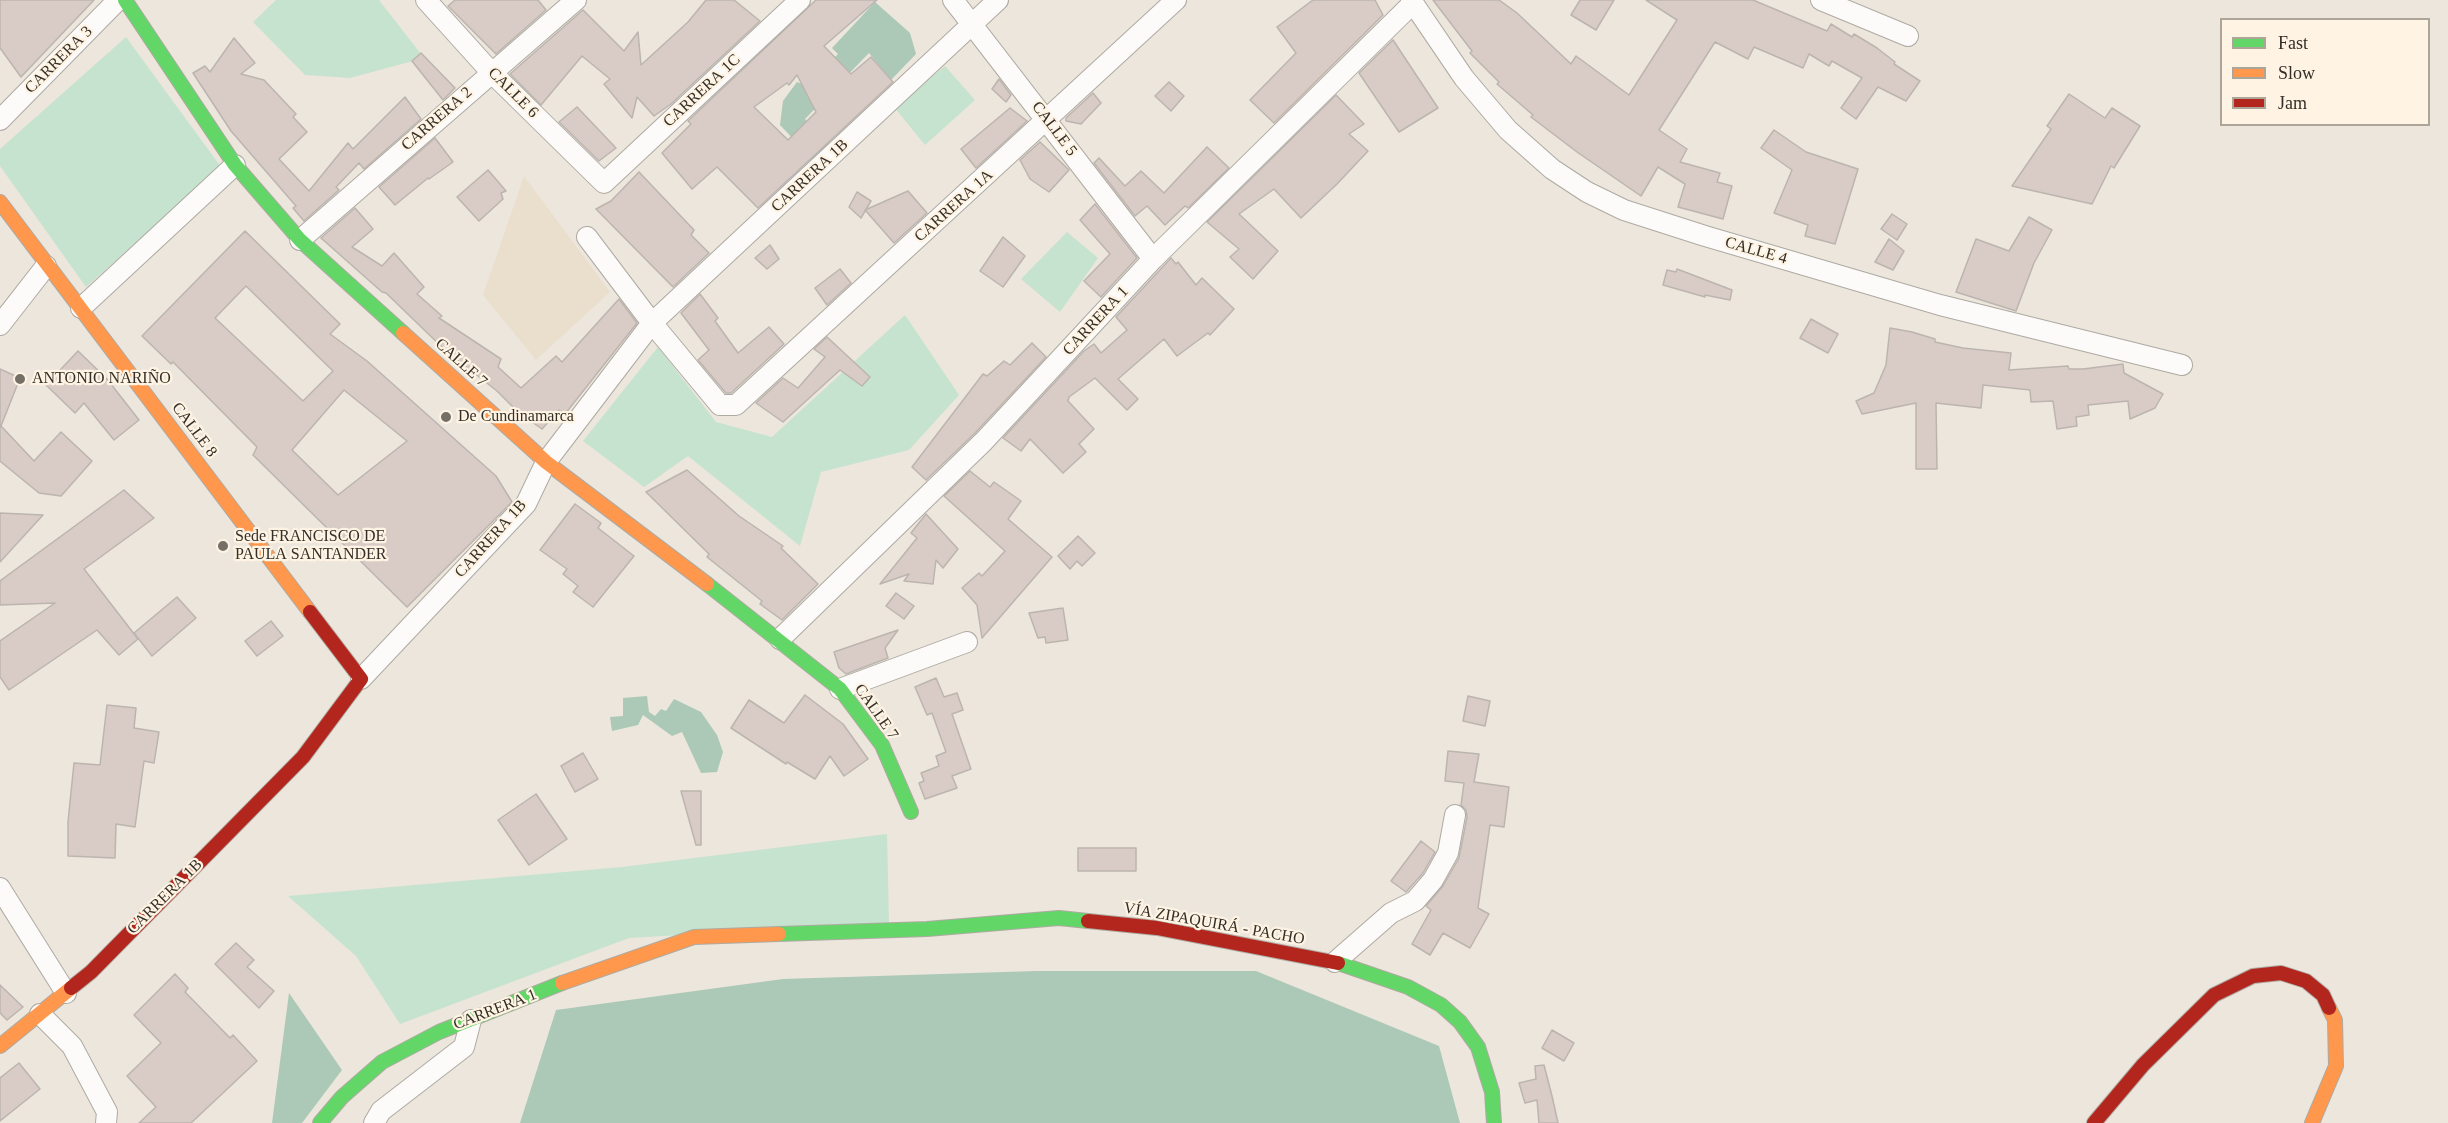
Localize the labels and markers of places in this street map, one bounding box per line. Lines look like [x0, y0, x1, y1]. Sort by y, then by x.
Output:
place label: ANTONIO NARIÑO [32, 369, 171, 389]
marker: ANTONIO NARIÑO [13, 372, 27, 386]
place label: De Cundinamarca [458, 407, 574, 427]
marker: De Cundinamarca [439, 410, 453, 424]
place label: Sede FRANCISCO DE PAULA SANTANDER [235, 527, 386, 565]
marker: Sede FRANCISCO DE PAULA SANTANDER [216, 539, 230, 553]

